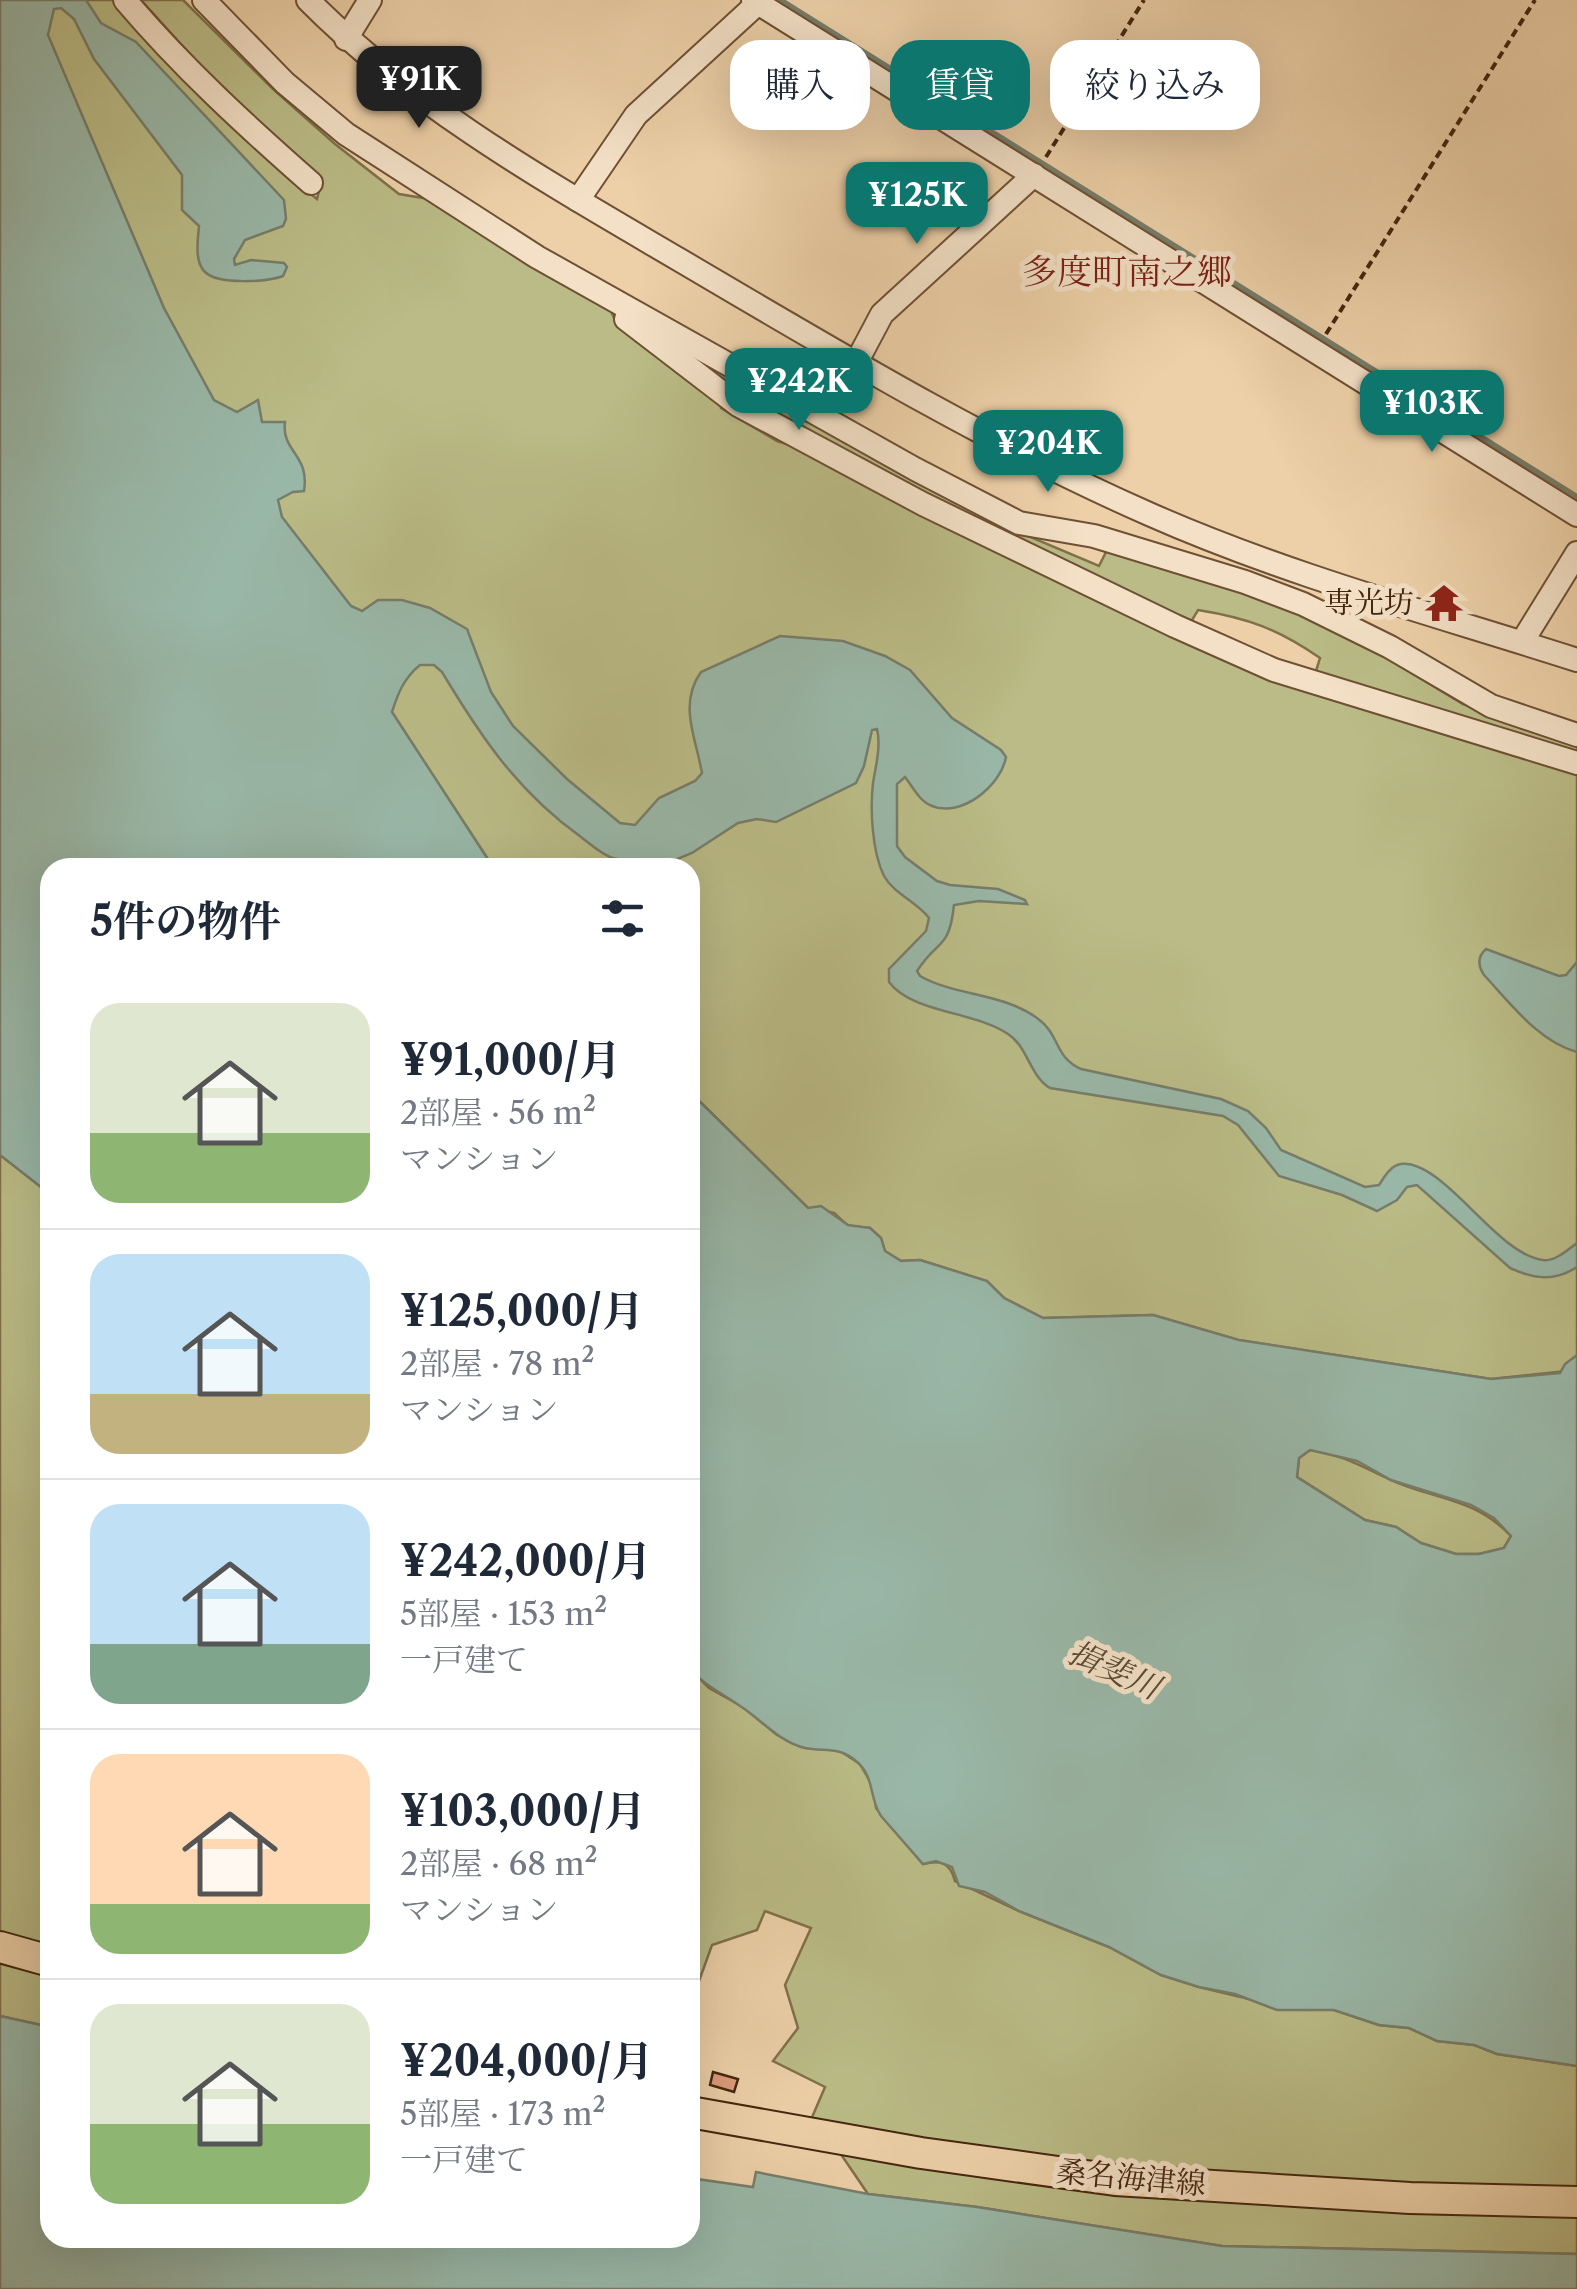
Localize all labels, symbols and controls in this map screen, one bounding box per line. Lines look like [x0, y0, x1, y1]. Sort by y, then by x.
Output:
chip: 購入 [730, 40, 870, 130]
chip: 賃貸 [890, 40, 1030, 130]
chip: 絞り込み [1050, 40, 1260, 130]
pin: ¥91K [360, 46, 478, 131]
text: ¥91K [379, 59, 459, 98]
pin: ¥125K [847, 162, 987, 247]
text: ¥125K [868, 175, 966, 214]
district label: 多度町南之郷 [1022, 250, 1232, 293]
pin: ¥242K [729, 348, 869, 433]
text: ¥242K [747, 361, 851, 400]
pin: ¥103K [1362, 370, 1502, 455]
text: ¥103K [1382, 383, 1482, 422]
pin: ¥204K [978, 410, 1118, 495]
text: ¥204K [995, 423, 1101, 462]
temple icon: 専光坊 [1423, 582, 1465, 624]
place label: 専光坊 [1324, 584, 1414, 621]
icon: filters [595, 891, 650, 946]
text: 5件の物件 [90, 895, 281, 947]
text: ¥91,000/月 [400, 1034, 621, 1086]
icon: home [170, 1043, 290, 1163]
text: 2部屋 · 56 m² [400, 1093, 596, 1132]
text: マンション [400, 1139, 559, 1178]
text: ¥125,000/月 [400, 1285, 644, 1337]
icon: home [170, 1294, 290, 1414]
text: 2部屋 · 78 m² [400, 1344, 595, 1383]
text: マンション [400, 1390, 559, 1429]
text: ¥242,000/月 [400, 1535, 652, 1587]
icon: home [170, 1544, 290, 1664]
text: 5部屋 · 153 m² [400, 1594, 607, 1633]
water label: 揖斐川 [1062, 1632, 1169, 1708]
text: 一戸建て [400, 1640, 528, 1679]
text: ¥103,000/月 [400, 1785, 646, 1837]
icon: home [170, 1794, 290, 1914]
text: 2部屋 · 68 m² [400, 1844, 598, 1883]
text: マンション [400, 1890, 559, 1929]
text: ¥204,000/月 [400, 2035, 654, 2087]
icon: home [170, 2044, 290, 2164]
text: 5部屋 · 173 m² [400, 2094, 606, 2133]
text: 一戸建て [400, 2140, 528, 2179]
street label: 桑名海津線 [1055, 2153, 1207, 2202]

